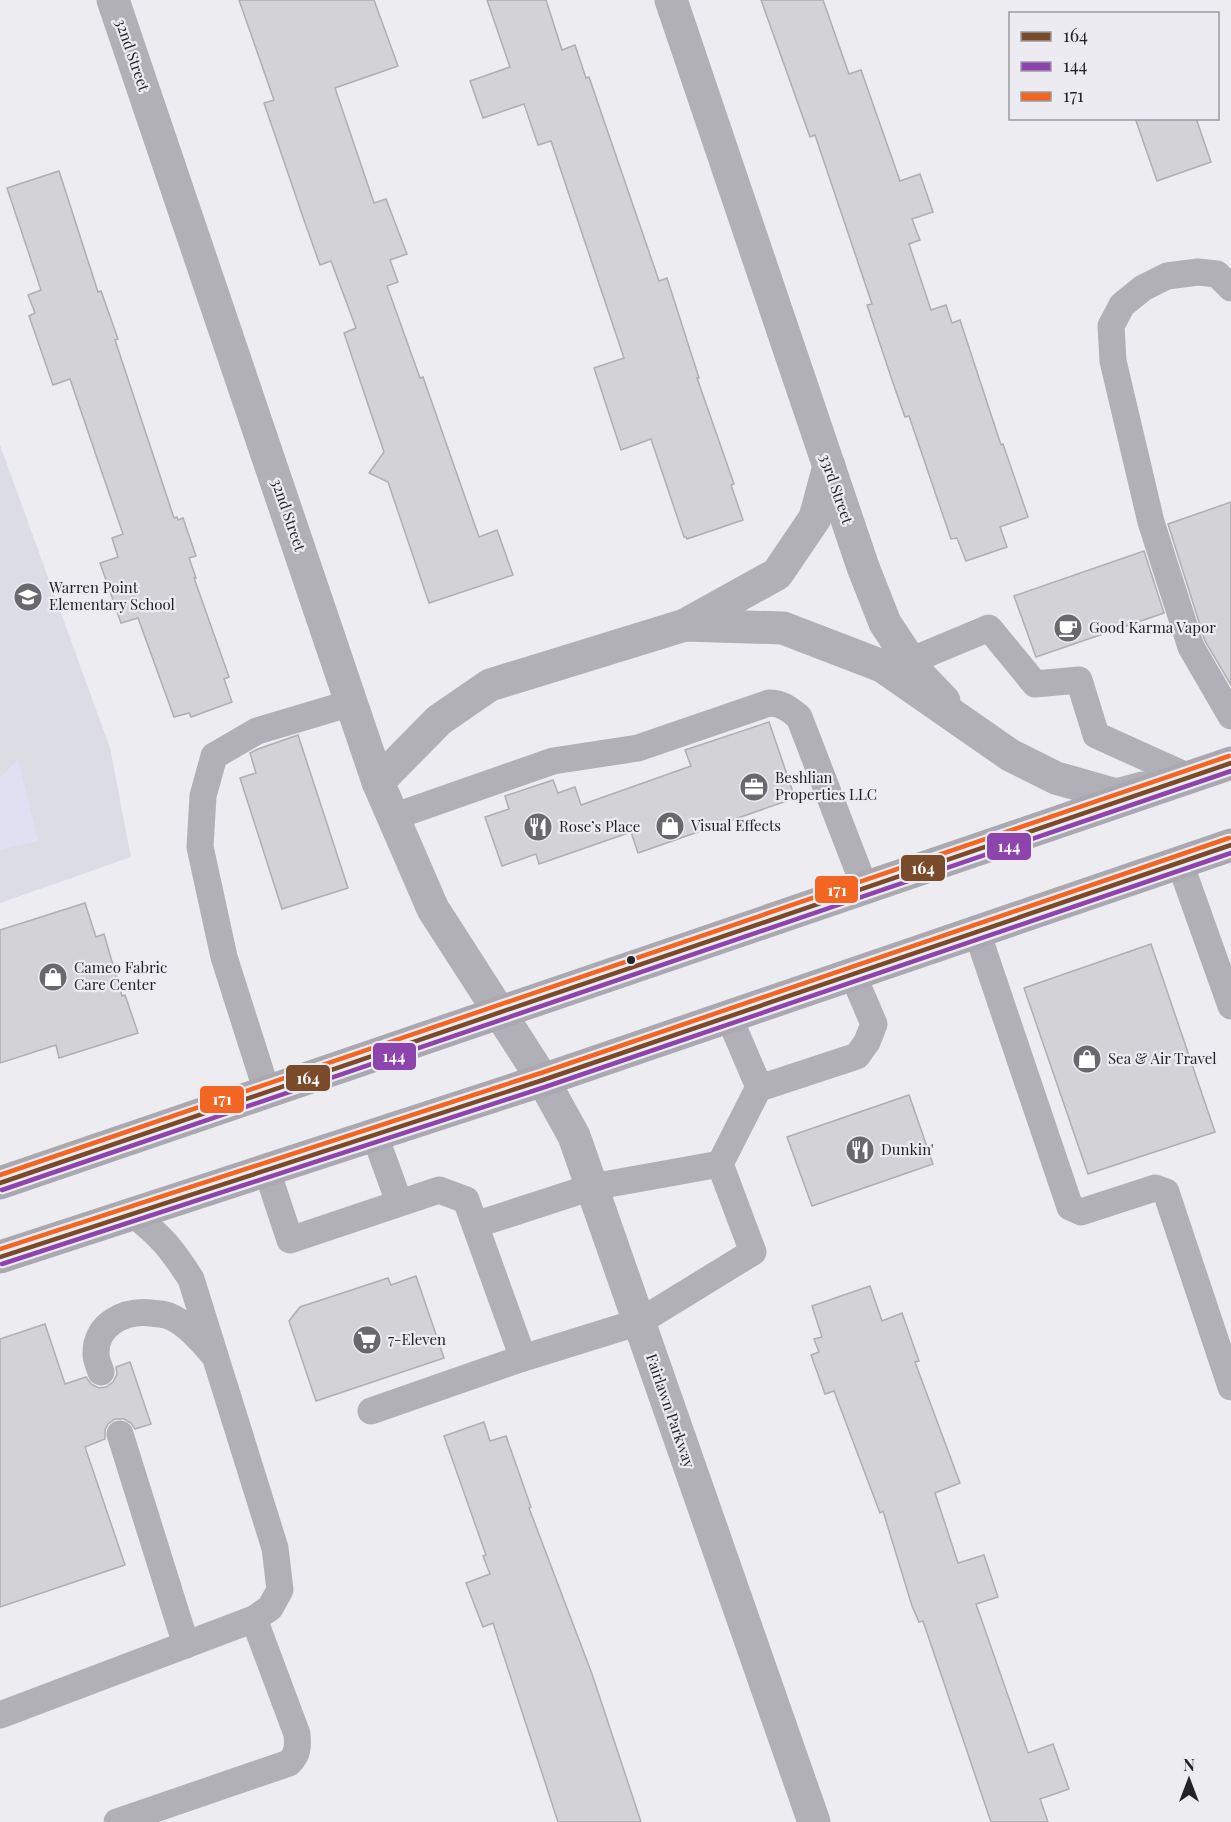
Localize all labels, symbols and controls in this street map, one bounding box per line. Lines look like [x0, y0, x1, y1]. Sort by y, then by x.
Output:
legend [1009, 12, 1219, 120]
street label: 32nd Street [111, 16, 155, 94]
text: 164 [1063, 23, 1088, 47]
text: 144 [1063, 53, 1088, 77]
text: 171 [1063, 83, 1084, 107]
street label: 33rd Street [816, 451, 858, 527]
street label: 32nd Street [267, 476, 311, 554]
place label: Warren Point Elementary School [48, 577, 175, 614]
school or university icon: Warren Point Elementary School [12, 581, 44, 613]
cafe icon: Good Karma Vapor [1052, 612, 1084, 644]
place label: Good Karma Vapor [1089, 617, 1216, 637]
place label: Beshlian Properties LLC [775, 767, 877, 804]
office icon: Beshlian Properties LLC [738, 771, 770, 803]
shop icon: Visual Effects [654, 810, 686, 842]
restaurant icon: Rose’s Place [522, 811, 554, 843]
place label: Visual Effects [690, 815, 781, 835]
place label: Rose’s Place [559, 816, 640, 836]
line badge: 144 [986, 832, 1032, 861]
text: 144 [997, 835, 1021, 856]
line badge: 164 [900, 854, 946, 882]
text: 164 [911, 857, 935, 878]
line badge: 171 [814, 875, 859, 904]
text: 171 [827, 879, 847, 900]
unlabelled marker [625, 954, 637, 966]
place label: Cameo Fabric Care Center [74, 957, 167, 994]
shop icon: Cameo Fabric Care Center [37, 961, 69, 993]
line badge: 144 [372, 1042, 417, 1071]
shop icon: Sea & Air Travel [1071, 1043, 1103, 1075]
text: 144 [382, 1045, 406, 1066]
place label: Sea & Air Travel [1108, 1048, 1217, 1068]
line badge: 164 [285, 1064, 331, 1092]
text: 164 [296, 1067, 320, 1088]
line badge: 171 [199, 1085, 245, 1114]
text: 171 [212, 1088, 232, 1109]
restaurant icon: Dunkin' [844, 1134, 876, 1166]
place label: Dunkin' [881, 1139, 934, 1159]
supermarket icon: 7-Eleven [351, 1324, 383, 1356]
place label: 7-Eleven [388, 1329, 446, 1349]
street label: Fairlawn Parkway [642, 1351, 700, 1471]
north arrow [1159, 1750, 1219, 1810]
text: N [1183, 1754, 1195, 1775]

